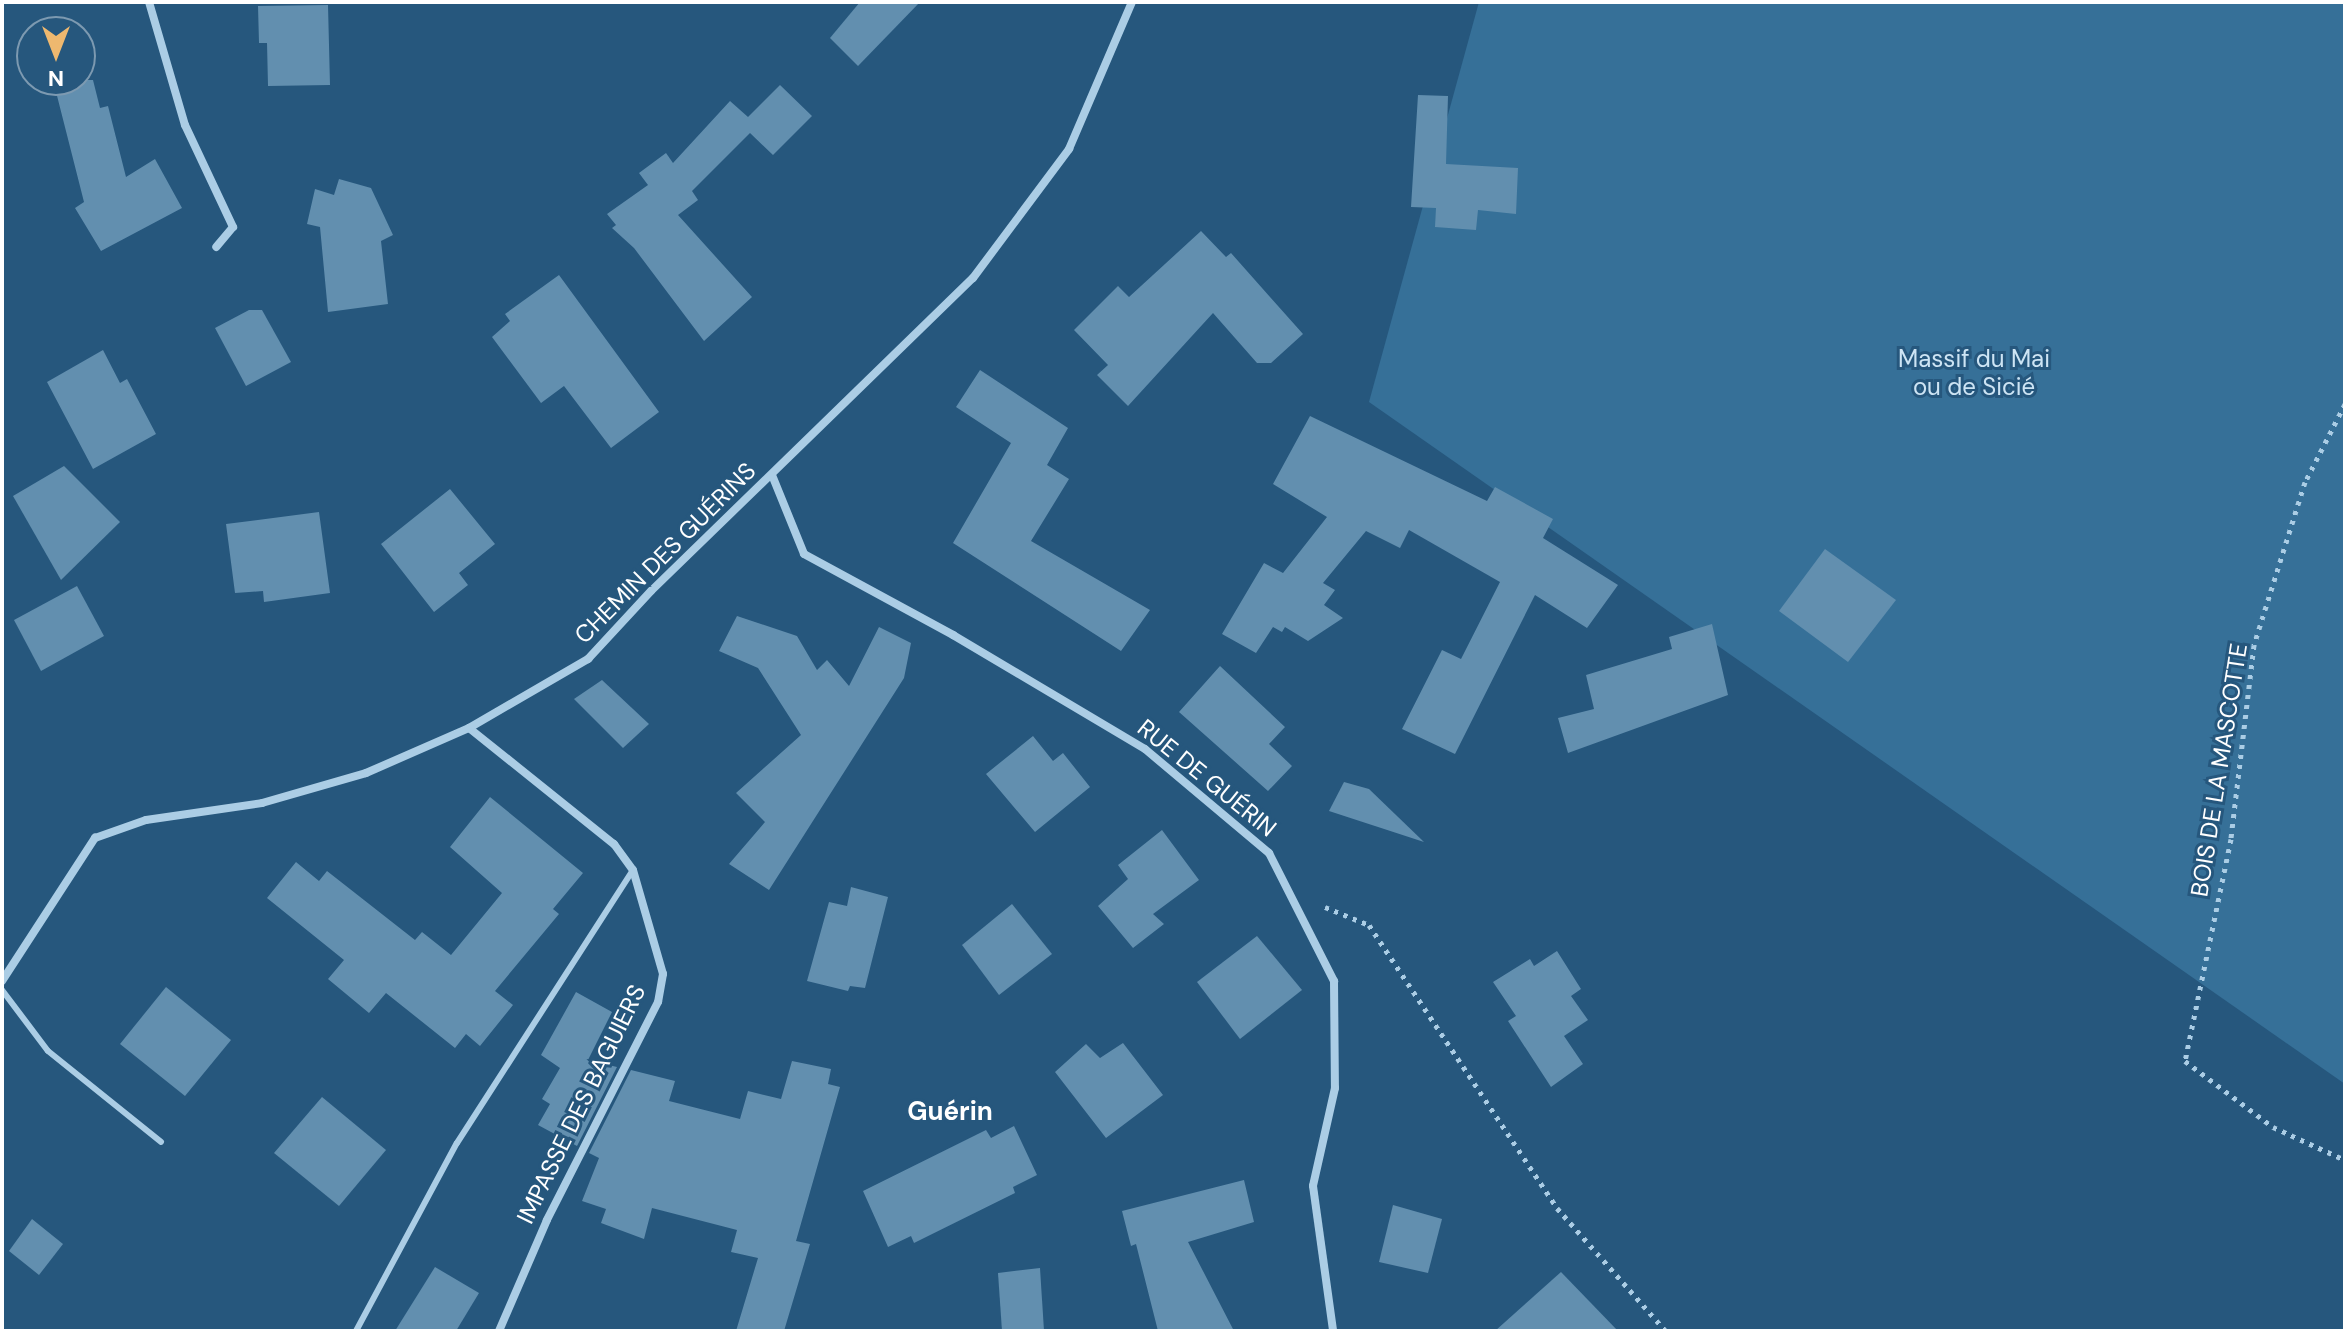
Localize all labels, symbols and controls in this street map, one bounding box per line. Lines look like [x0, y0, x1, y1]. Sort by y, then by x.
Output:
north arrow [16, 16, 96, 96]
text: N [48, 64, 64, 93]
park label: Massif du Mai ou de Sicié [1898, 345, 2050, 401]
street label: CHEMIN DES GUÉRINS [569, 457, 761, 649]
street label: BOIS DE LA MASCOTTE [2185, 641, 2253, 899]
street label: RUE DE GUÉRIN [1132, 713, 1282, 843]
street label: IMPASSE DES BAGUIERS [511, 980, 651, 1228]
district label: Guérin [907, 1096, 993, 1128]

